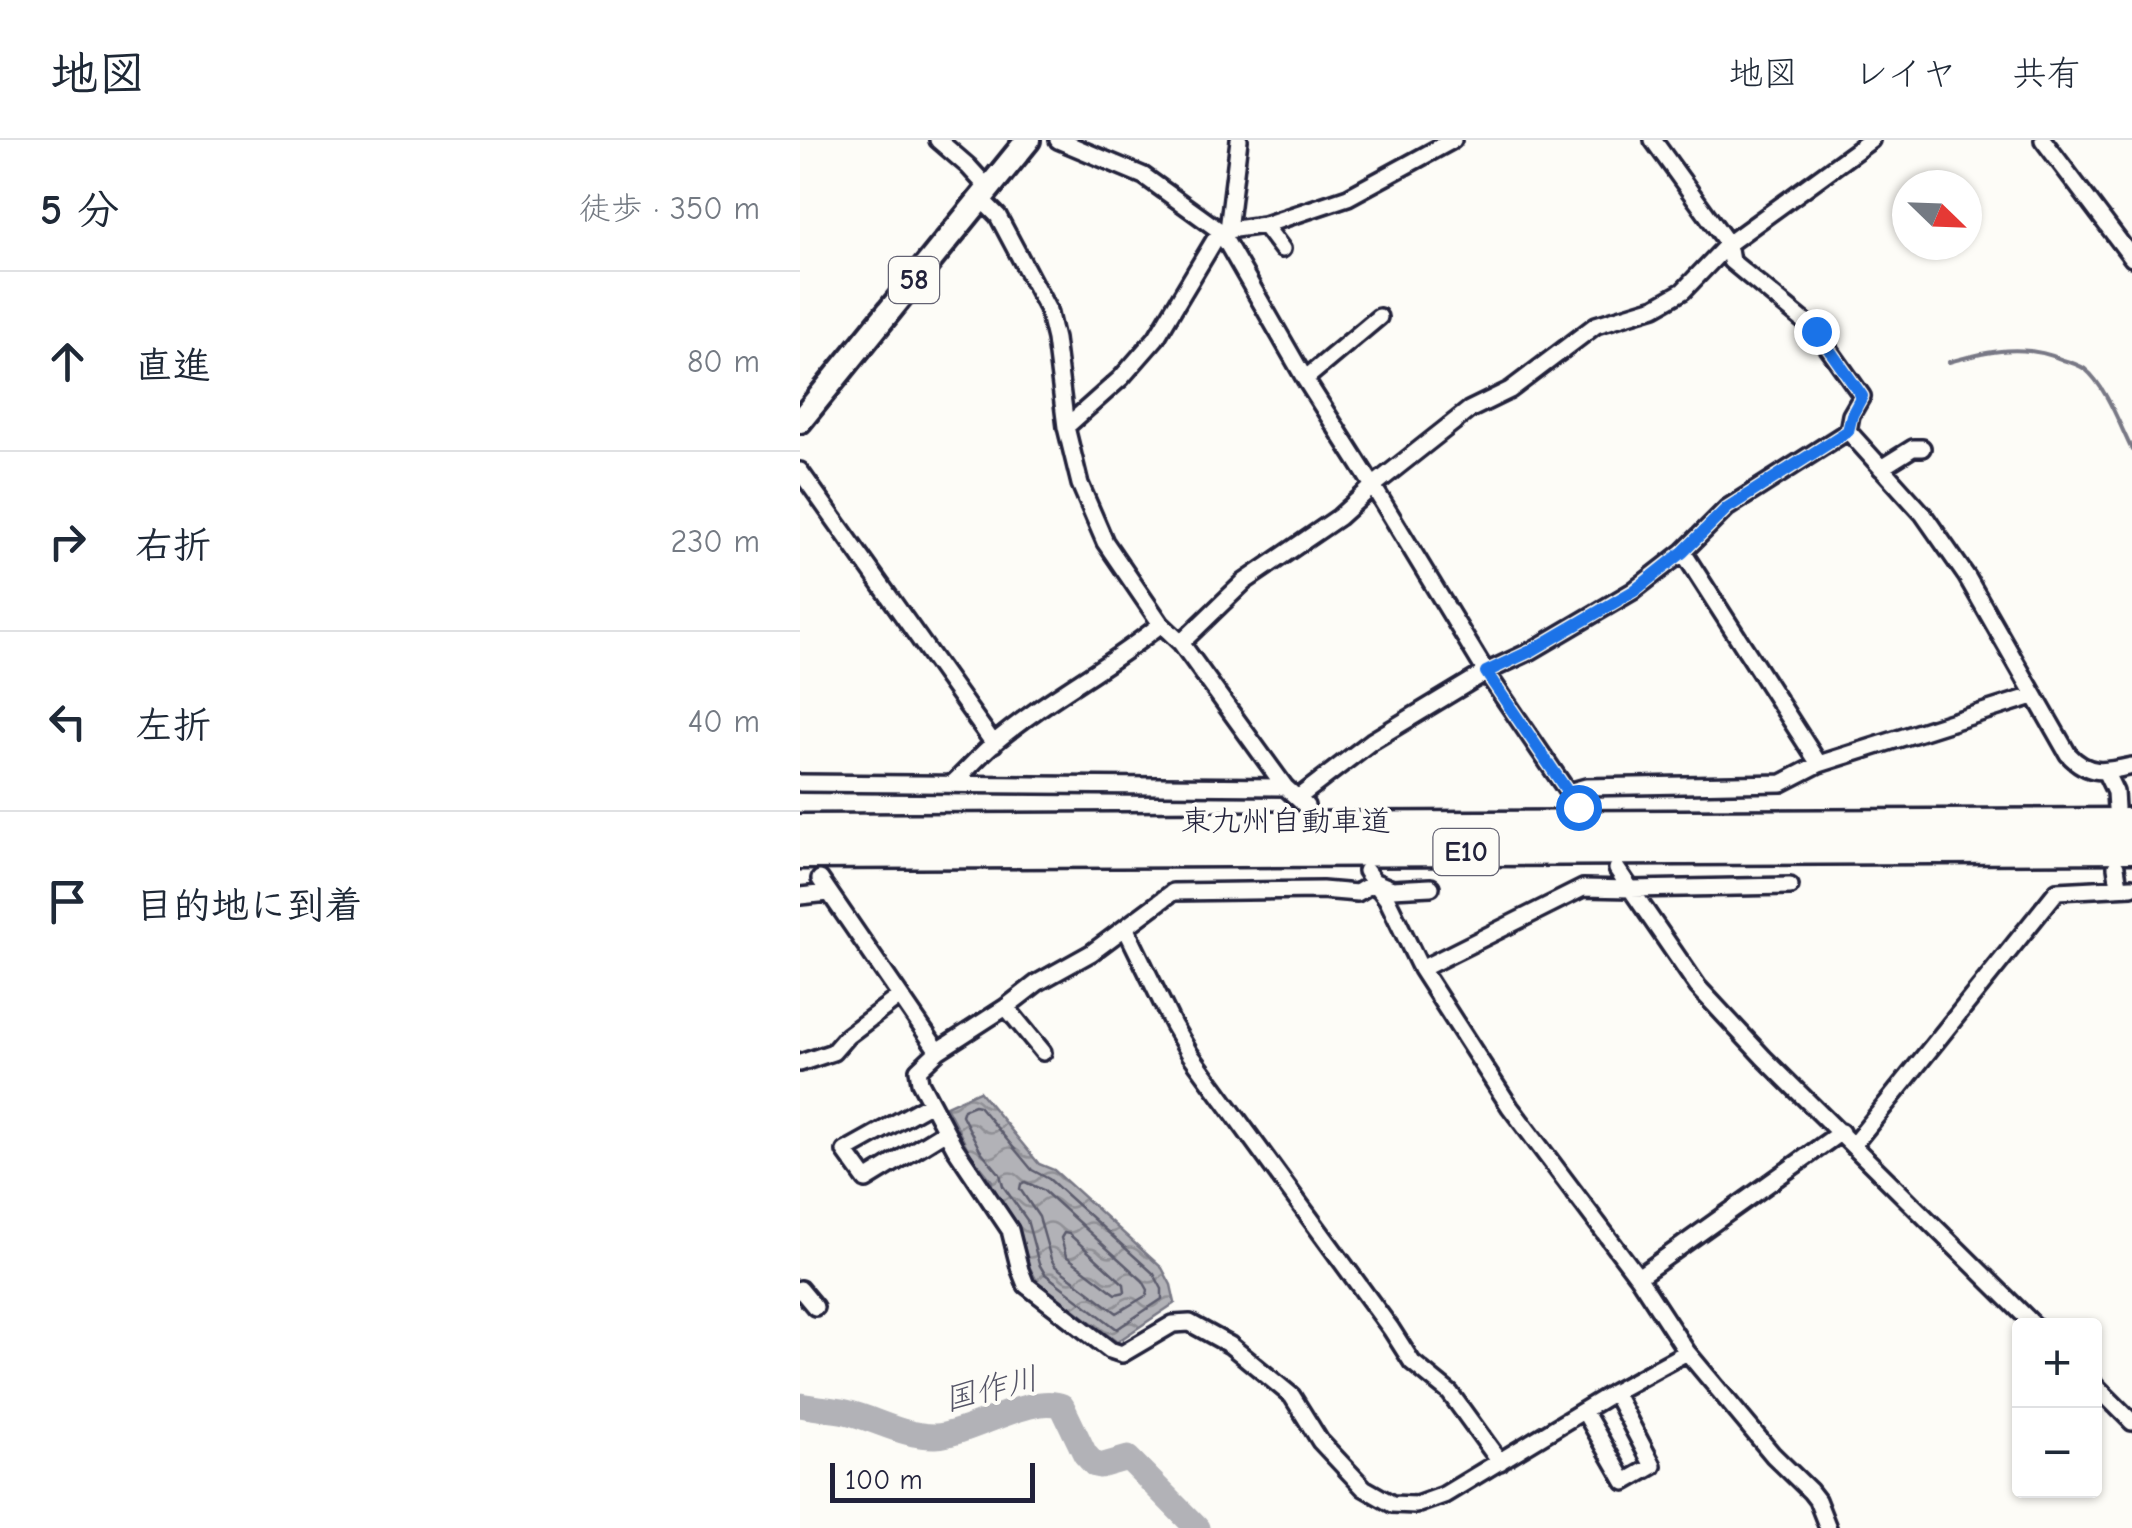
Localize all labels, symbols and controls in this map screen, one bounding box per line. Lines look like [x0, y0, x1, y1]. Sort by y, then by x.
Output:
text: 地図 [50, 47, 146, 102]
text: 地図 [1728, 53, 1798, 94]
text: レイヤ [1853, 53, 1957, 94]
text: 共有 [2012, 53, 2082, 94]
north arrow [1892, 170, 1982, 260]
text: 5 分 [40, 186, 119, 235]
text: 徒歩 · 350 m [579, 190, 760, 227]
road number: 58 [889, 257, 939, 303]
route end [1794, 309, 1840, 355]
icon: ahead [40, 334, 95, 389]
text: 80 m [687, 343, 760, 380]
text: 直進 [135, 344, 211, 388]
icon: right [40, 514, 95, 569]
text: 230 m [670, 523, 760, 560]
text: 右折 [135, 524, 211, 568]
icon: left [40, 694, 95, 749]
text: 40 m [688, 703, 760, 740]
text: 左折 [135, 704, 211, 748]
route start [1556, 785, 1602, 831]
street label: 東九州自動車道 [1181, 804, 1391, 839]
road number: E10 [1434, 829, 1498, 875]
icon: arrive [40, 874, 95, 929]
text: 目的地に到着 [135, 884, 363, 928]
map controls [2012, 1318, 2102, 1498]
button: + [2012, 1318, 2102, 1408]
water label: 国作川 [940, 1359, 1042, 1419]
button: − [2012, 1408, 2102, 1498]
scale bar [830, 1458, 1035, 1502]
text: 100 m [845, 1464, 923, 1496]

